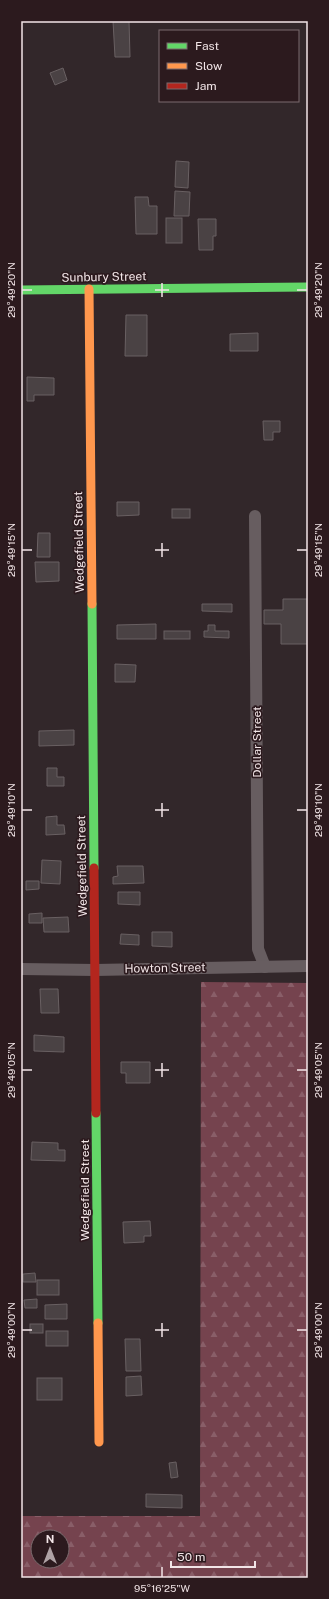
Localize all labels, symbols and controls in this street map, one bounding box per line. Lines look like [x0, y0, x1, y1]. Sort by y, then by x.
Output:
legend [159, 30, 299, 102]
text: Fast [195, 39, 220, 53]
text: Slow [195, 59, 223, 73]
text: Jam [195, 79, 217, 93]
text: 29°49'20"N [5, 262, 17, 318]
text: 29°49'20"N [312, 262, 324, 318]
street label: Sunbury Street [61, 269, 147, 285]
street label: Wedgefield Street [71, 491, 87, 593]
text: 29°49'15"N [5, 523, 17, 577]
text: 29°49'15"N [312, 523, 324, 577]
street label: Dollar Street [250, 706, 264, 778]
text: 29°49'10"N [5, 783, 17, 837]
text: 29°49'10"N [312, 783, 324, 837]
street label: Wedgefield Street [74, 815, 90, 917]
street label: Howton Street [124, 960, 206, 976]
text: 29°49'05"N [5, 1042, 17, 1098]
text: 29°49'05"N [312, 1042, 324, 1098]
street label: Wedgefield Street [78, 1139, 92, 1241]
text: 29°49'00"N [5, 1302, 17, 1358]
text: 29°49'00"N [312, 1302, 324, 1358]
north arrow [30, 1529, 70, 1569]
text: N [46, 1533, 54, 1545]
scale bar [171, 1543, 255, 1569]
text: 50 m [177, 1550, 205, 1564]
text: 95°16'25"W [134, 1582, 191, 1594]

